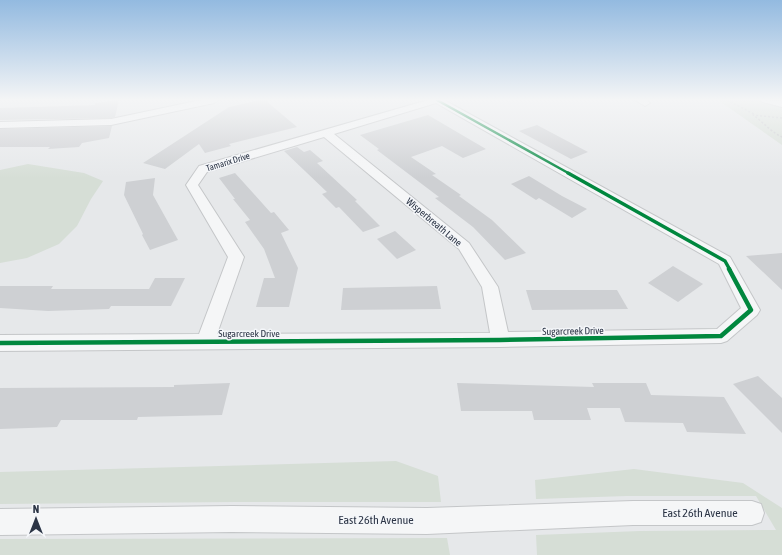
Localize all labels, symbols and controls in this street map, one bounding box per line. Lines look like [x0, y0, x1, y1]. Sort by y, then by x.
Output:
street label: Tamarix Drive [205, 151, 251, 173]
street label: Wisperbreath Lane [404, 196, 464, 249]
street label: Sugarcreek Drive [542, 325, 604, 337]
street label: Sugarcreek Drive [218, 328, 280, 339]
north arrow [16, 499, 56, 539]
text: N [33, 503, 39, 515]
street label: East 26th Avenue [662, 506, 738, 520]
street label: East 26th Avenue [338, 513, 414, 527]

